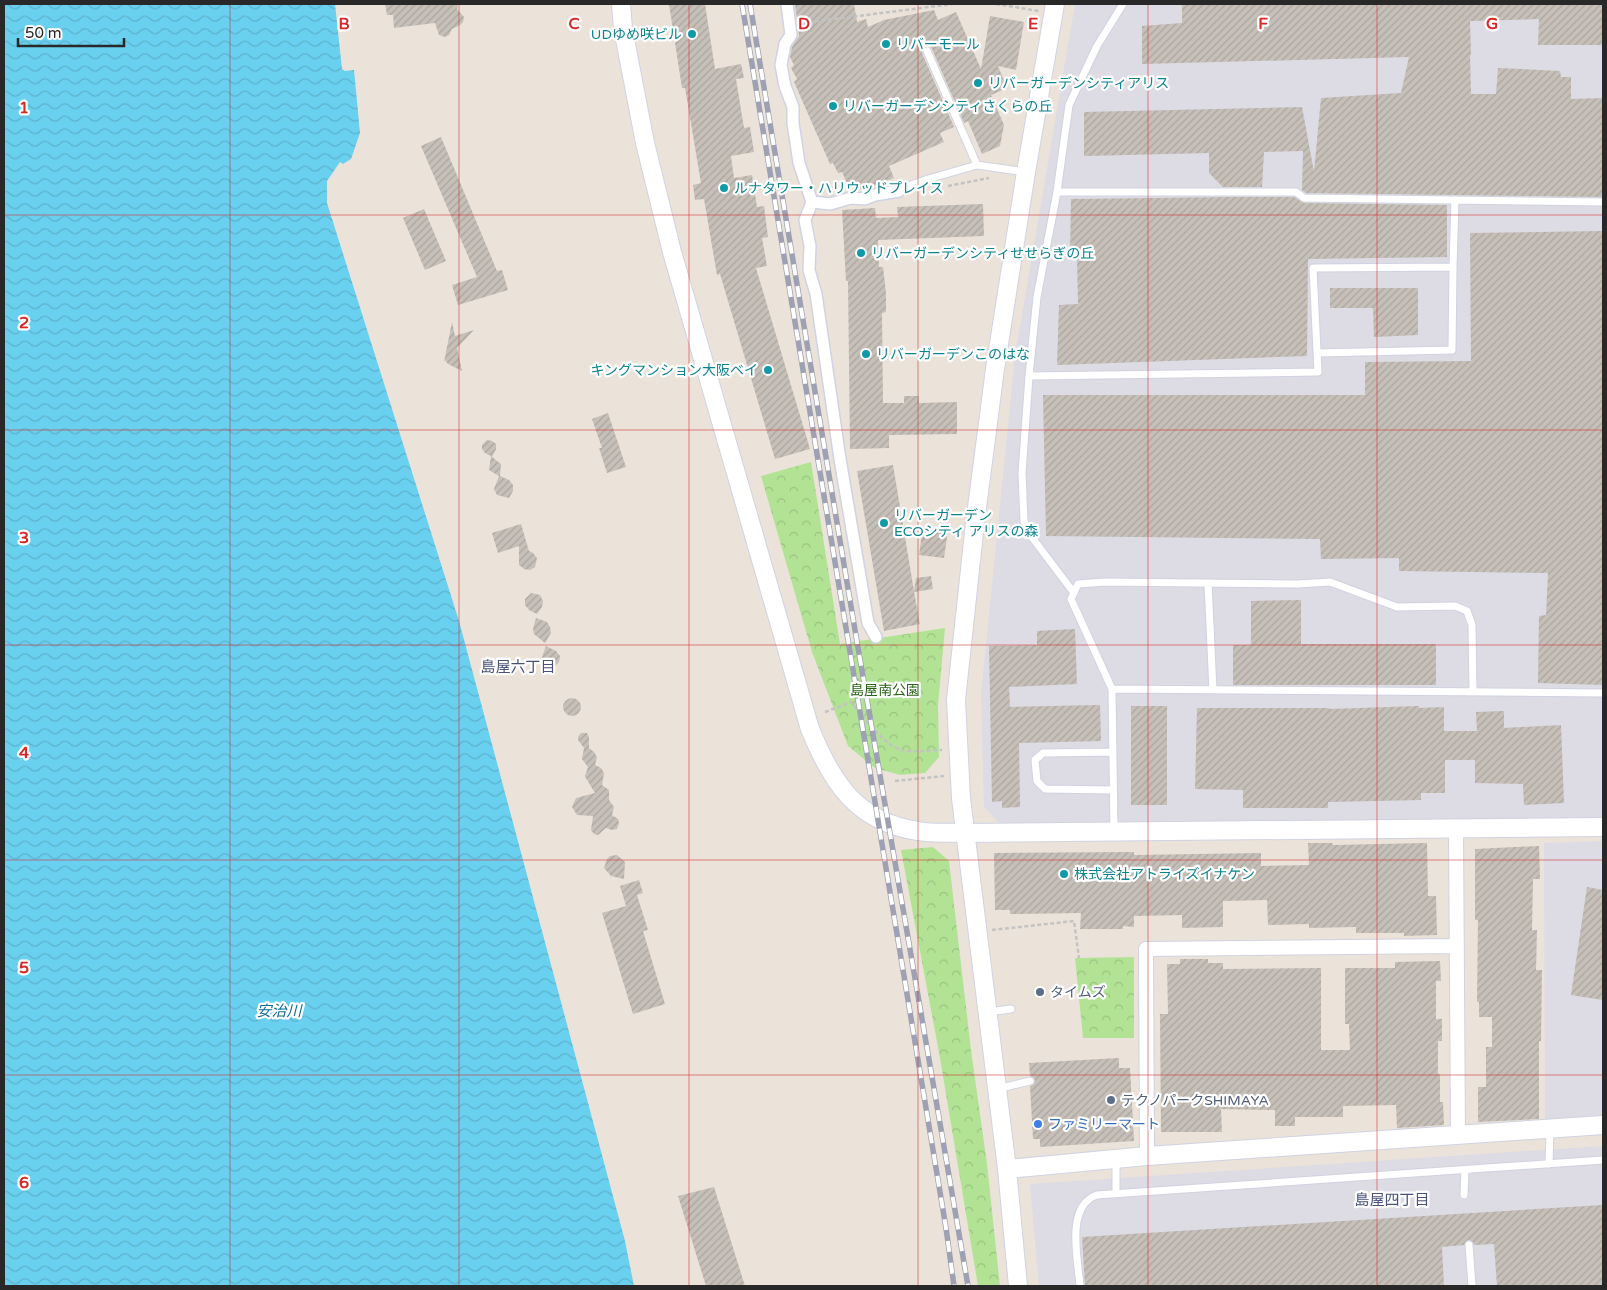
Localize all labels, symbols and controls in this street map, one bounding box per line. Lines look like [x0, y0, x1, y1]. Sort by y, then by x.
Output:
text: B [338, 14, 350, 34]
text: C [568, 14, 580, 34]
text: D [798, 14, 810, 34]
text: E [1028, 14, 1038, 34]
text: F [1258, 14, 1268, 34]
text: G [1486, 14, 1498, 34]
scale bar [18, 15, 124, 47]
text: 50 m [25, 24, 62, 42]
place label: UDゆめ咲ビル [591, 26, 682, 43]
marker: UDゆめ咲ビル [686, 28, 698, 40]
place label: リバーモール [896, 36, 980, 53]
marker: リバーモール [880, 38, 892, 50]
place label: リバーガーデンシティアリス [988, 75, 1169, 92]
marker: リバーガーデンシティアリス [972, 77, 984, 89]
text: 1 [19, 98, 29, 118]
place label: リバーガーデンシティさくらの丘 [843, 98, 1052, 115]
marker: リバーガーデンシティさくらの丘 [827, 100, 839, 112]
place label: ルナタワー・ハリウッドプレイス [734, 180, 944, 197]
marker: ルナタワー・ハリウッドプレイス [718, 182, 730, 194]
place label: リバーガーデンシティせせらぎの丘 [871, 245, 1094, 262]
marker: リバーガーデンシティせせらぎの丘 [855, 247, 867, 259]
text: 2 [19, 313, 29, 333]
place label: リバーガーデンこのはな [876, 346, 1030, 363]
marker: リバーガーデンこのはな [860, 348, 872, 360]
place label: キングマンション大阪ベイ [590, 362, 758, 379]
marker: キングマンション大阪ベイ [762, 364, 774, 376]
place label: リバーガーデン ECOシティ アリスの森 [894, 507, 1038, 540]
marker: リバーガーデン ECOシティ アリスの森 [878, 517, 890, 529]
text: 3 [19, 528, 29, 548]
district label: 島屋六丁目 [480, 658, 556, 676]
park label: 島屋南公園 [850, 682, 920, 699]
text: 4 [19, 743, 29, 763]
place label: 株式会社アトライズイナケン [1074, 866, 1255, 883]
marker: 株式会社アトライズイナケン [1058, 868, 1070, 880]
text: 5 [19, 958, 29, 978]
place label: タイムズ [1050, 984, 1106, 1001]
marker: タイムズ [1034, 986, 1046, 998]
water label: 安治川 [256, 1002, 303, 1020]
place label: テクノパークSHIMAYA [1121, 1092, 1269, 1109]
marker: テクノパークSHIMAYA [1105, 1094, 1117, 1106]
place label: ファミリーマート [1048, 1116, 1160, 1133]
marker: ファミリーマート [1032, 1118, 1044, 1130]
text: 6 [19, 1173, 29, 1193]
district label: 島屋四丁目 [1354, 1191, 1430, 1209]

